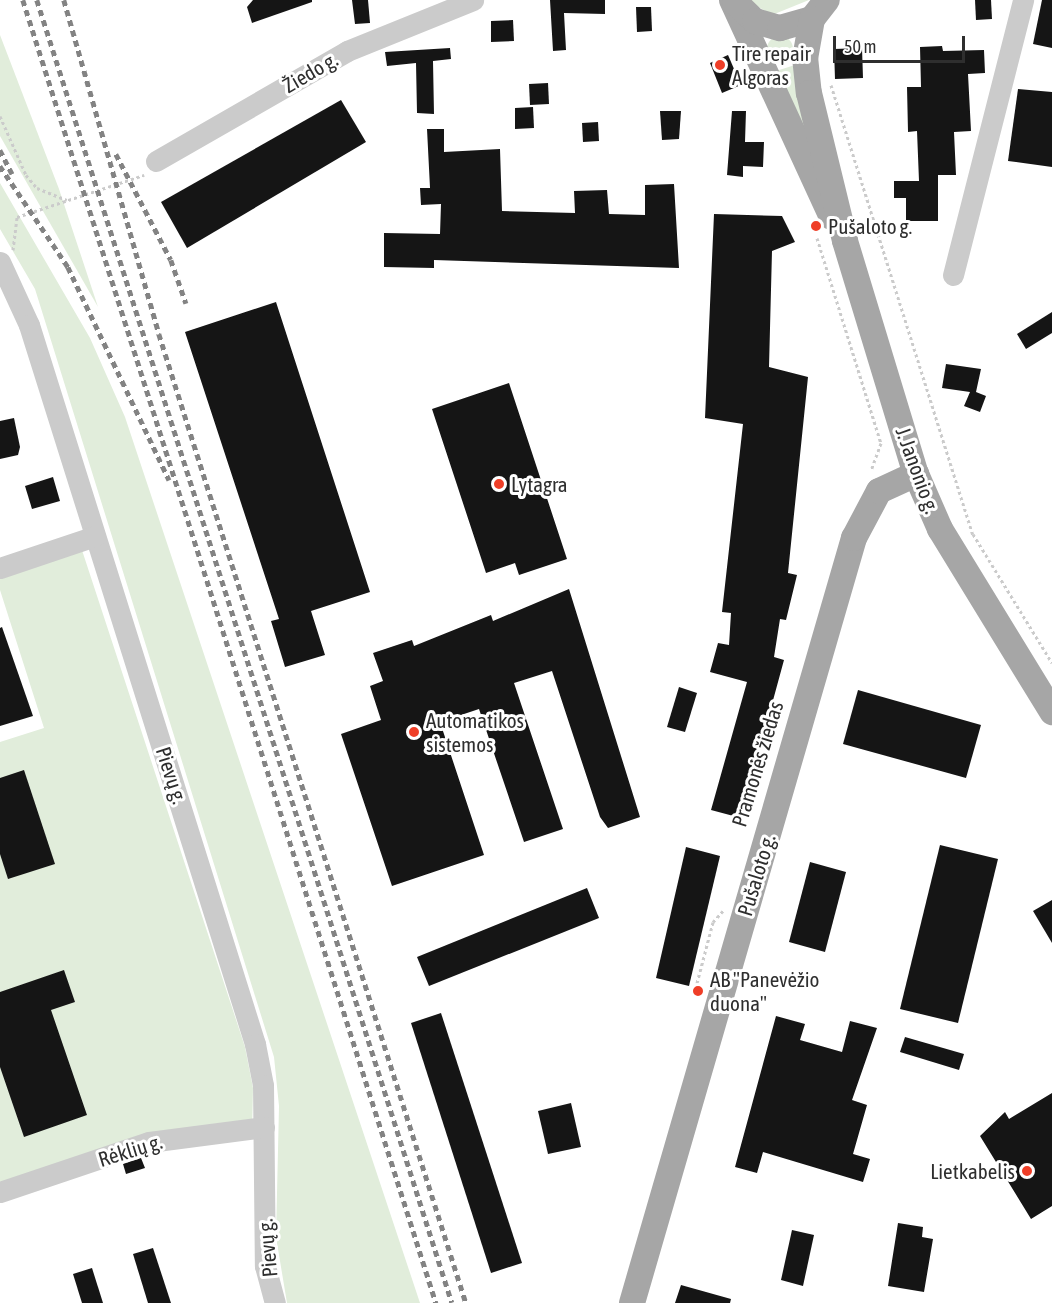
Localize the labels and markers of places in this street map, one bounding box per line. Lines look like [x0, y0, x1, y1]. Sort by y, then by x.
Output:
place label: Tire repair Algoras [732, 40, 811, 90]
marker: Tire repair Algoras [713, 58, 727, 72]
place label: Pušaloto g. [828, 213, 912, 239]
marker: Pušaloto g. [809, 219, 823, 233]
place label: Lytagra [511, 471, 568, 497]
marker: Lytagra [492, 477, 506, 491]
place label: Automatikos sistemos [426, 707, 524, 757]
marker: Automatikos sistemos [407, 725, 421, 739]
place label: AB "Panevėžio duona" [710, 966, 819, 1016]
marker: AB "Panevėžio duona" [691, 984, 705, 998]
place label: Lietkabelis [930, 1158, 1015, 1184]
marker: Lietkabelis [1020, 1164, 1034, 1178]

